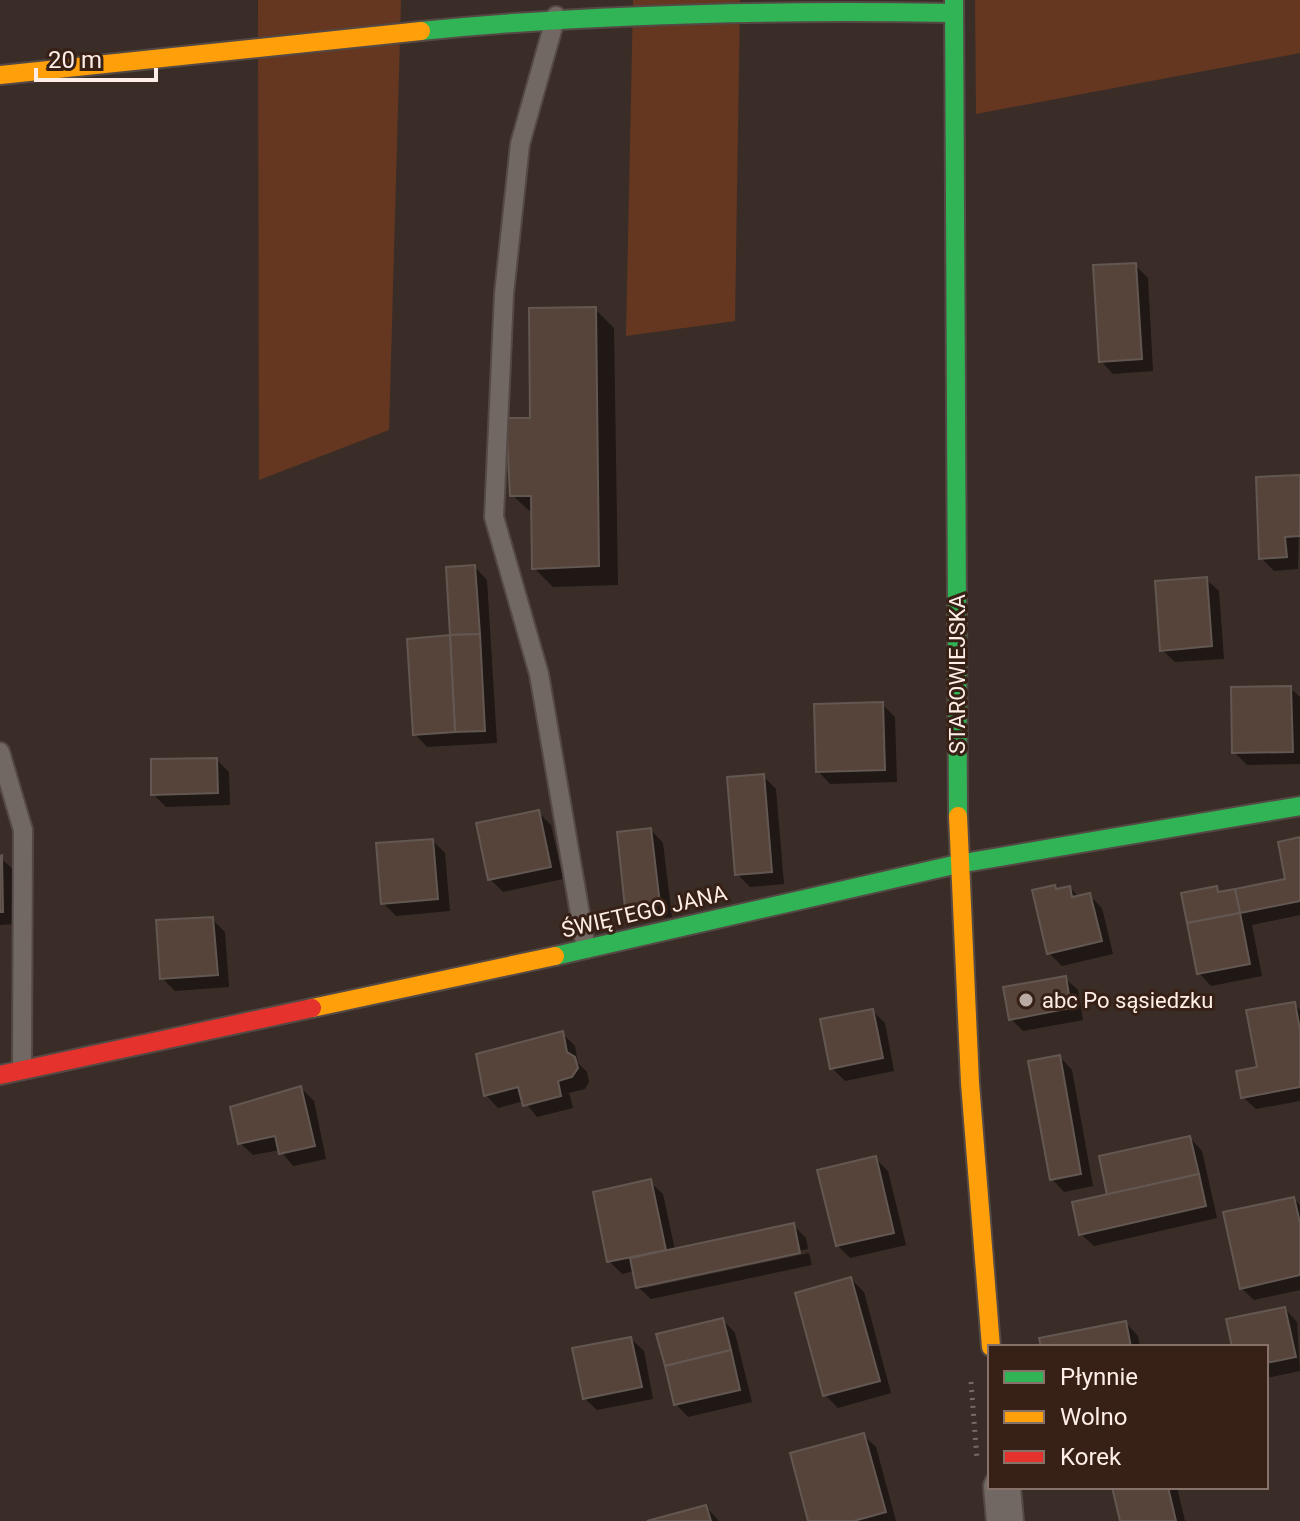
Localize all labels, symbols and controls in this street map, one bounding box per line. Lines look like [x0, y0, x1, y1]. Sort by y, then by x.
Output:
scale bar [36, 32, 156, 82]
text: 20 m [48, 46, 102, 74]
street label: STAROWIEJSKA [945, 593, 970, 754]
street label: ŚWIĘTEGO JANA [559, 879, 730, 943]
place label: abc Po sąsiedzku [1042, 988, 1213, 1013]
marker: abc Po sąsiedzku [1017, 991, 1035, 1009]
legend [988, 1345, 1268, 1489]
text: Płynnie [1060, 1363, 1138, 1391]
text: Wolno [1060, 1403, 1127, 1431]
text: Korek [1060, 1443, 1122, 1471]

